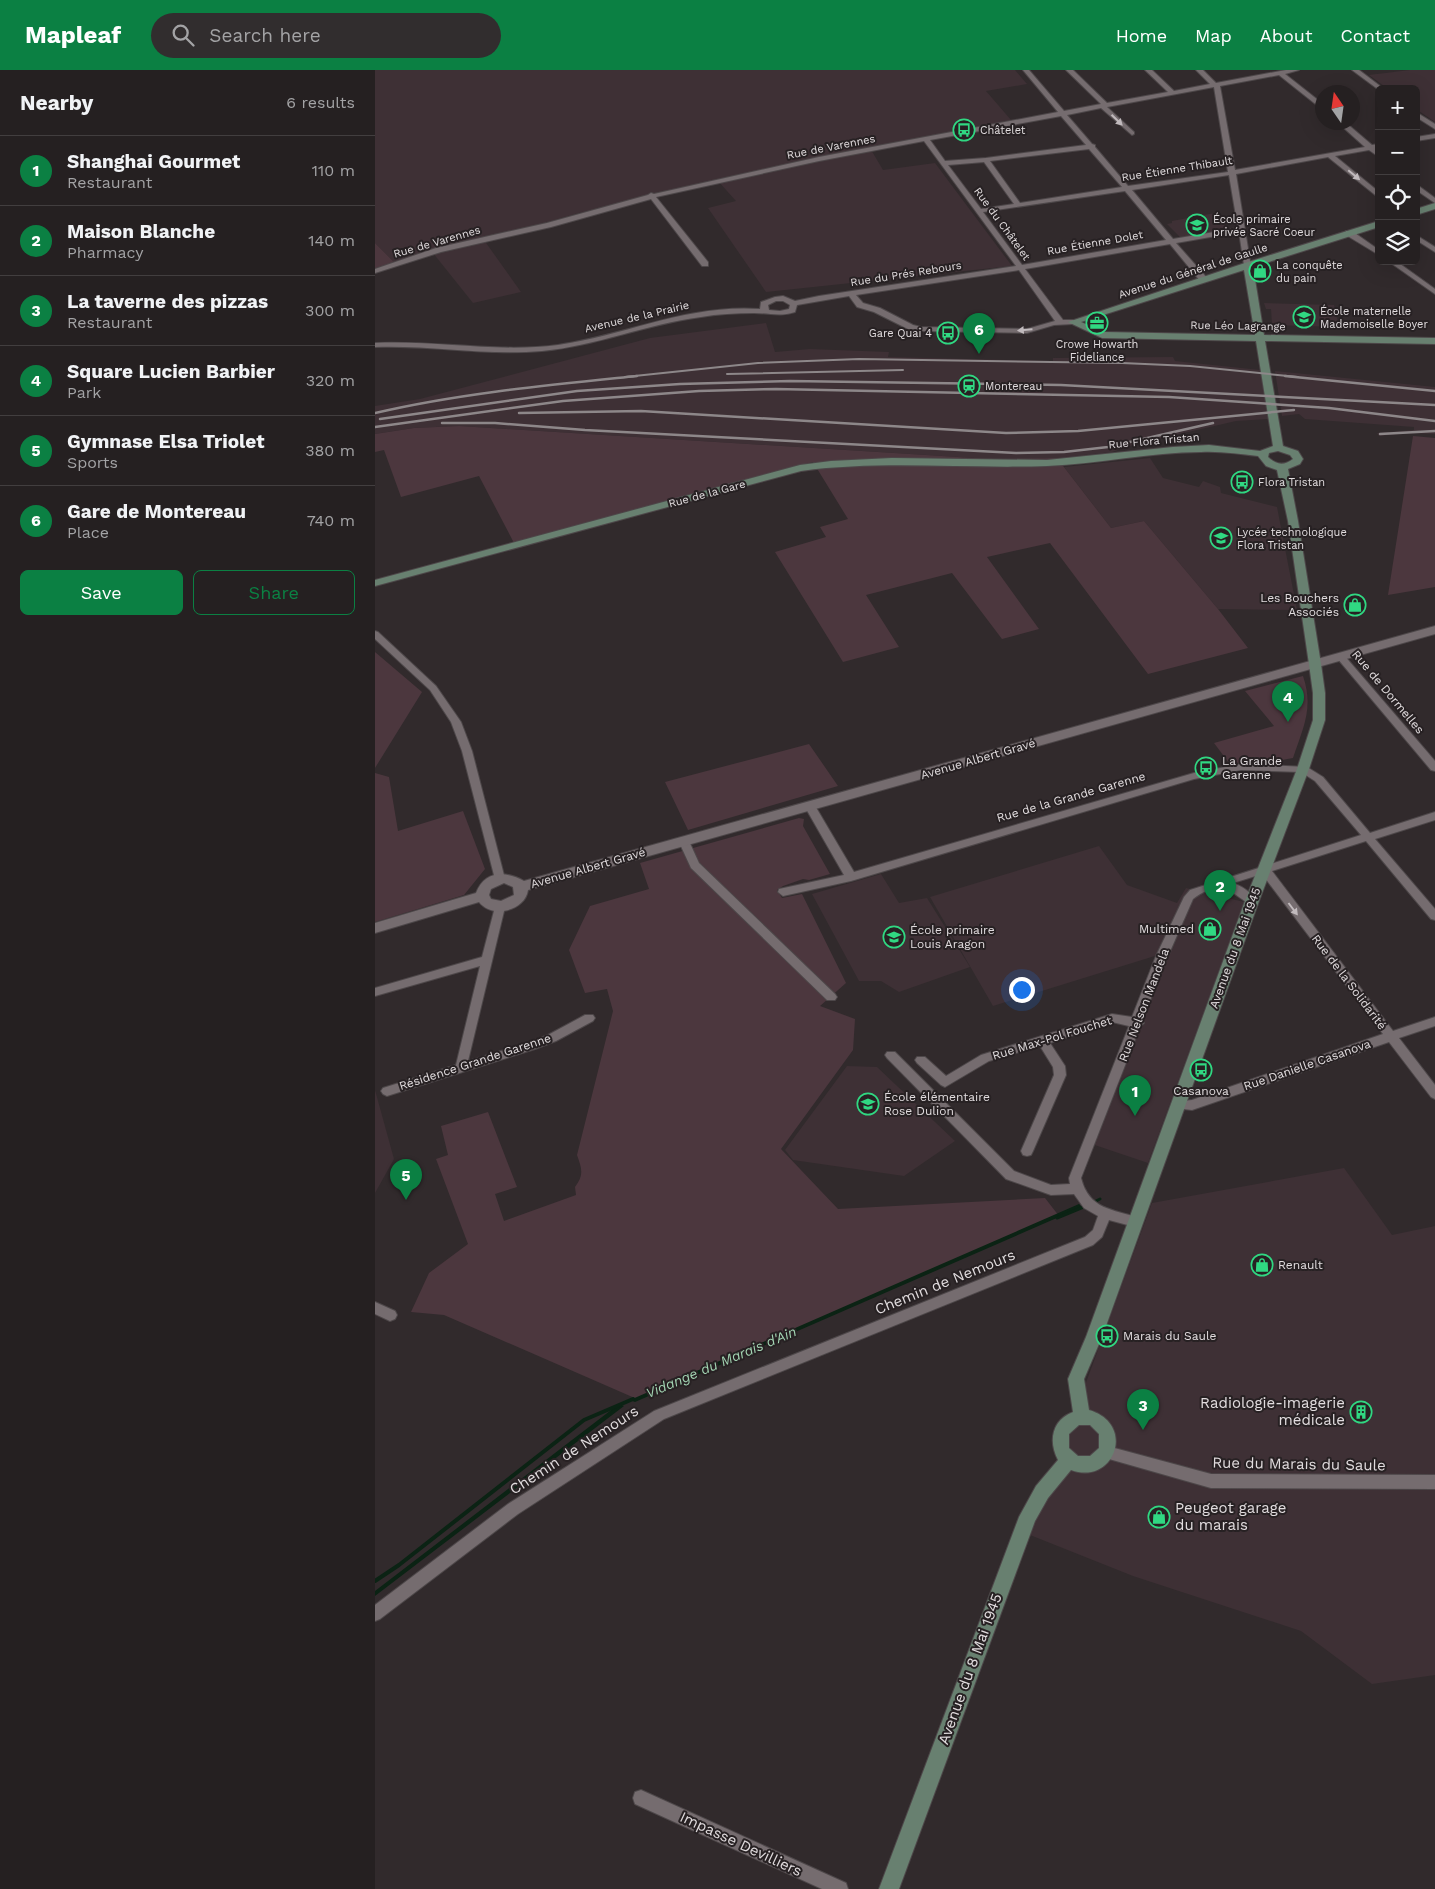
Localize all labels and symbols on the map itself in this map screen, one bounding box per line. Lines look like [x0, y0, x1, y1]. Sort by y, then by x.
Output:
north arrow [1315, 85, 1360, 130]
one-way arrow [1111, 114, 1123, 126]
bus stop icon: Châtelet [952, 118, 976, 142]
place label: Châtelet [980, 124, 1026, 137]
street label: Rue de Varennes [786, 132, 877, 162]
street label: Rue Étienne Thibault [1121, 153, 1234, 184]
one-way arrow [1347, 170, 1360, 181]
street label: Rue du Châtelet [971, 185, 1033, 263]
place label: École primaire privée Sacré Coeur [1213, 212, 1315, 239]
school or university icon: École primaire privée Sacré Coeur [1185, 213, 1209, 237]
street label: Rue de Varennes [392, 223, 482, 261]
street label: Rue Étienne Dolet [1046, 227, 1144, 258]
street label: Avenue du Général de Gaulle [1117, 241, 1269, 301]
street label: Rue du Prés Rebours [850, 259, 963, 289]
shop icon: La conquête du pain [1248, 259, 1272, 283]
place label: La conquête du pain [1276, 259, 1343, 285]
street label: Avenue de la Prairie [584, 299, 690, 335]
place label: École maternelle Mademoiselle Boyer [1320, 304, 1428, 331]
school or university icon: École maternelle Mademoiselle Boyer [1292, 305, 1316, 329]
office icon: Crowe Howarth Fideliance [1085, 311, 1109, 335]
pin: 6 [963, 313, 995, 354]
street label: Rue Léo Lagrange [1190, 319, 1286, 333]
bus stop icon: Gare Quai 4 [936, 321, 960, 345]
one-way arrow [1017, 326, 1033, 334]
place label: Gare Quai 4 [869, 327, 932, 340]
place label: Crowe Howarth Fideliance [1056, 338, 1138, 364]
station icon: Montereau [957, 374, 981, 398]
place label: Montereau [985, 380, 1042, 393]
street label: Rue Flora Tristan [1108, 431, 1200, 451]
bus stop icon: Flora Tristan [1230, 470, 1254, 494]
place label: Flora Tristan [1258, 476, 1325, 489]
street label: Rue de la Gare [667, 477, 747, 511]
school or university icon: Lycée technologique Flora Tristan [1209, 526, 1233, 550]
place label: Lycée technologique Flora Tristan [1237, 526, 1347, 552]
place label: Les Bouchers Associés [1260, 591, 1339, 619]
shop icon: Les Bouchers Associés [1343, 593, 1367, 617]
street label: Rue de Dormelles [1349, 647, 1427, 737]
pin: 4 [1272, 681, 1304, 722]
street label: Avenue Albert Gravé [919, 736, 1037, 782]
place label: La Grande Garenne [1222, 754, 1282, 782]
bus stop icon: La Grande Garenne [1194, 756, 1218, 780]
street label: Rue de la Grande Garenne [995, 769, 1147, 825]
street label: Avenue Albert Gravé [529, 845, 647, 891]
pin: 2 [1204, 870, 1236, 911]
street label: Avenue du 8 Mai 1945 [1207, 886, 1263, 1010]
one-way arrow [1287, 902, 1298, 915]
shop icon: Multimed [1198, 917, 1222, 941]
place label: Multimed [1139, 922, 1194, 936]
place label: École primaire Louis Aragon [910, 923, 995, 951]
school or university icon: École primaire Louis Aragon [882, 925, 906, 949]
street label: Rue de la Solidarité [1309, 932, 1389, 1032]
street label: Rue Nelson Mandela [1116, 946, 1172, 1063]
your location [1009, 977, 1035, 1003]
street label: Rue Max-Pol Fouchet [991, 1013, 1113, 1063]
street label: Résidence Grande Garenne [397, 1031, 553, 1093]
street label: Rue Danielle Casanova [1242, 1037, 1372, 1093]
bus stop icon: Casanova [1189, 1058, 1213, 1082]
pin: 1 [1119, 1075, 1151, 1116]
place label: Casanova [1173, 1084, 1229, 1098]
place label: École élémentaire Rose Dulion [884, 1090, 990, 1118]
school or university icon: École élémentaire Rose Dulion [856, 1092, 880, 1116]
pin: 5 [390, 1159, 422, 1200]
street label: Chemin de Nemours [872, 1246, 1018, 1318]
shop icon: Renault [1250, 1253, 1274, 1277]
place label: Renault [1278, 1258, 1323, 1272]
water label: Vidange du Marais d'Ain [643, 1323, 799, 1401]
bus stop icon: Marais du Saule [1095, 1324, 1119, 1348]
place label: Marais du Saule [1123, 1329, 1217, 1343]
pin: 3 [1127, 1389, 1159, 1430]
place label: Radiologie-imagerie médicale [1200, 1394, 1345, 1429]
building icon: Radiologie-imagerie médicale [1349, 1400, 1373, 1424]
street label: Chemin de Nemours [506, 1402, 642, 1498]
street label: Rue du Marais du Saule [1212, 1453, 1386, 1475]
place label: Peugeot garage du marais [1175, 1499, 1286, 1534]
shop icon: Peugeot garage du marais [1147, 1505, 1171, 1529]
street label: Avenue du 8 Mai 1945 [934, 1591, 1006, 1747]
street label: Impasse Devilliers [677, 1808, 805, 1880]

